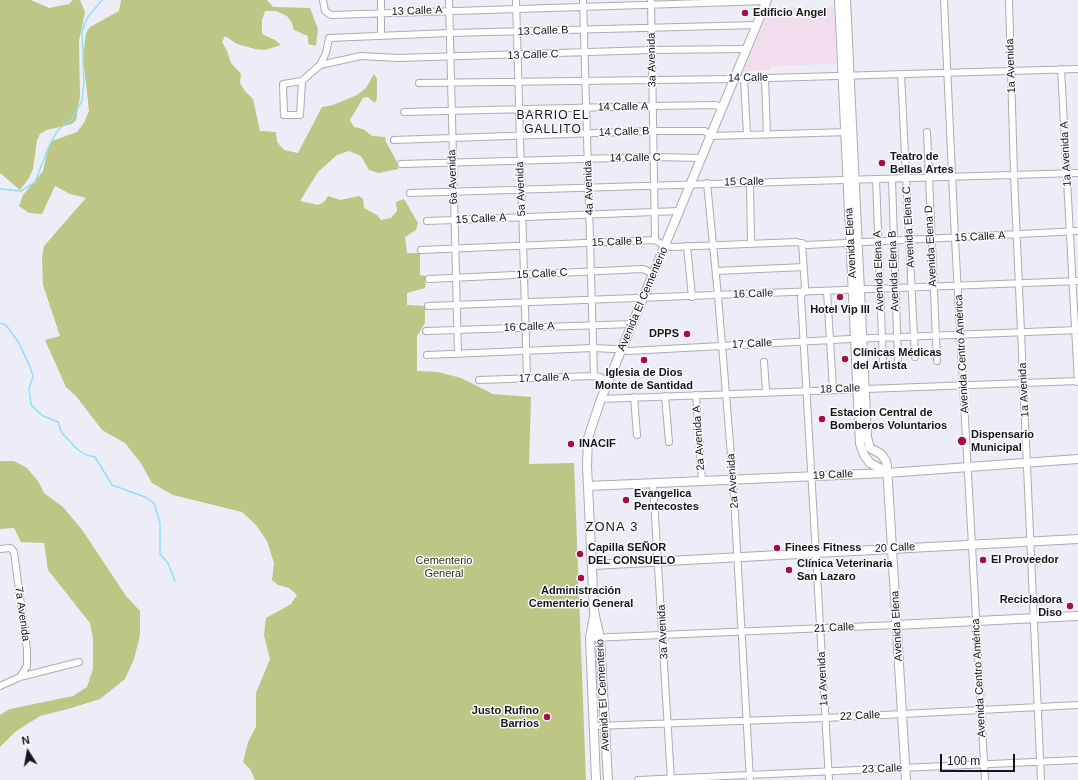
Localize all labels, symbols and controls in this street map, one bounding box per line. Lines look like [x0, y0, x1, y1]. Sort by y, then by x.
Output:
street label: 13 Calle A [391, 4, 443, 18]
place label: Edificio Angel [753, 6, 826, 20]
marker: Edificio Angel [740, 8, 750, 18]
street label: 13 Calle B [517, 24, 569, 38]
street label: 3a Avenida [645, 32, 659, 88]
street label: 1a Avenida [1003, 38, 1019, 94]
street label: 13 Calle C [507, 48, 559, 62]
street label: 14 Calle [728, 71, 768, 85]
street label: 14 Calle A [598, 100, 648, 114]
district label: BARRIO EL GALLITO [516, 109, 590, 137]
street label: 1a Avenida A [1058, 121, 1074, 187]
street label: 14 Calle B [598, 125, 650, 139]
street label: 6a Avenida [445, 149, 461, 205]
place label: Teatro de Bellas Artes [890, 150, 954, 176]
street label: 14 Calle C [609, 151, 661, 165]
marker: Teatro de Bellas Artes [877, 158, 887, 168]
street label: 4a Avenida [581, 160, 597, 216]
street label: 5a Avenida [513, 161, 529, 217]
street label: 15 Calle [724, 175, 764, 189]
street label: Avenida Elena C [900, 186, 918, 268]
street label: Avenida Elena D [922, 205, 940, 287]
street label: Avenida Elena [843, 207, 859, 279]
street label: 15 Calle A [455, 211, 507, 227]
street label: 15 Calle A [954, 229, 1006, 245]
street label: Avenida Elena A [871, 230, 887, 312]
street label: Avenida Elena B [886, 230, 902, 312]
street label: 15 Calle B [591, 235, 643, 249]
street label: Avenida El Cementerio [615, 245, 671, 353]
street label: 15 Calle C [516, 266, 568, 282]
street label: 16 Calle [733, 287, 773, 301]
marker: Hotel Vip III [835, 292, 845, 302]
street label: Avenida Centro América [952, 294, 972, 414]
place label: Hotel Vip III [810, 303, 870, 317]
street label: 16 Calle A [503, 320, 555, 334]
place label: DPPS [649, 327, 679, 341]
marker: DPPS [682, 329, 692, 339]
street label: 17 Calle [732, 336, 772, 352]
place label: Clínicas Médicas del Artista [853, 346, 942, 372]
marker: Clínicas Médicas del Artista [840, 354, 850, 364]
marker: Iglesia de Dios Monte de Santidad [639, 355, 649, 365]
street label: 1a Avenida [1016, 362, 1032, 418]
place label: Iglesia de Dios Monte de Santidad [595, 366, 693, 392]
street label: 17 Calle A [518, 371, 570, 385]
street label: 18 Calle [820, 382, 860, 396]
street label: 2a Avenida A [690, 405, 708, 471]
place label: Estacion Central de Bomberos Voluntarios [830, 406, 947, 432]
marker: Estacion Central de Bomberos Voluntarios [817, 414, 827, 424]
place label: Dispensario Municipal [971, 428, 1034, 454]
marker: Dispensario Municipal [956, 435, 968, 447]
place label: INACIF [579, 437, 616, 451]
marker: INACIF [566, 439, 576, 449]
street label: 2a Avenida [725, 453, 741, 509]
street label: 19 Calle [813, 467, 853, 483]
place label: Evangelica Pentecostes [634, 487, 699, 513]
marker: Evangelica Pentecostes [621, 495, 631, 505]
district label: ZONA 3 [586, 519, 638, 535]
street label: 20 Calle [875, 540, 915, 556]
place label: Capilla SEÑOR DEL CONSUELO [588, 541, 675, 567]
place label: Finees Fitness [785, 541, 861, 555]
marker: Finees Fitness [772, 543, 782, 553]
marker: Capilla SEÑOR DEL CONSUELO [575, 549, 585, 559]
place label: El Proveedor [991, 553, 1059, 567]
park label: Cementerio General [416, 554, 472, 580]
marker: El Proveedor [978, 555, 988, 565]
place label: Clínica Veterinaria San Lazaro [797, 557, 892, 583]
marker: Clínica Veterinaria San Lazaro [784, 565, 794, 575]
marker: Administración Cementerio General [576, 573, 586, 583]
place label: Administración Cementerio General [529, 584, 633, 610]
street label: 7a Avenida [12, 586, 32, 642]
street label: Avenida Elena [889, 590, 905, 662]
place label: Recicladora Diso [1000, 593, 1062, 619]
marker: Recicladora Diso [1065, 601, 1075, 611]
street label: 3a Avenida [655, 604, 671, 660]
street label: Avenida Centro América [969, 618, 989, 738]
street label: 21 Calle [814, 620, 854, 636]
street label: Avenida El Cementerio [593, 639, 613, 751]
street label: 1a Avenida [815, 651, 831, 707]
place label: Justo Rufino Barrios [472, 704, 539, 730]
street label: 22 Calle [840, 708, 880, 724]
marker: Justo Rufino Barrios [542, 712, 552, 722]
north arrow [8, 732, 48, 772]
text: N [21, 734, 31, 747]
scale bar [942, 746, 1017, 772]
text: 100 m [947, 754, 980, 768]
street label: 23 Calle [862, 762, 902, 776]

